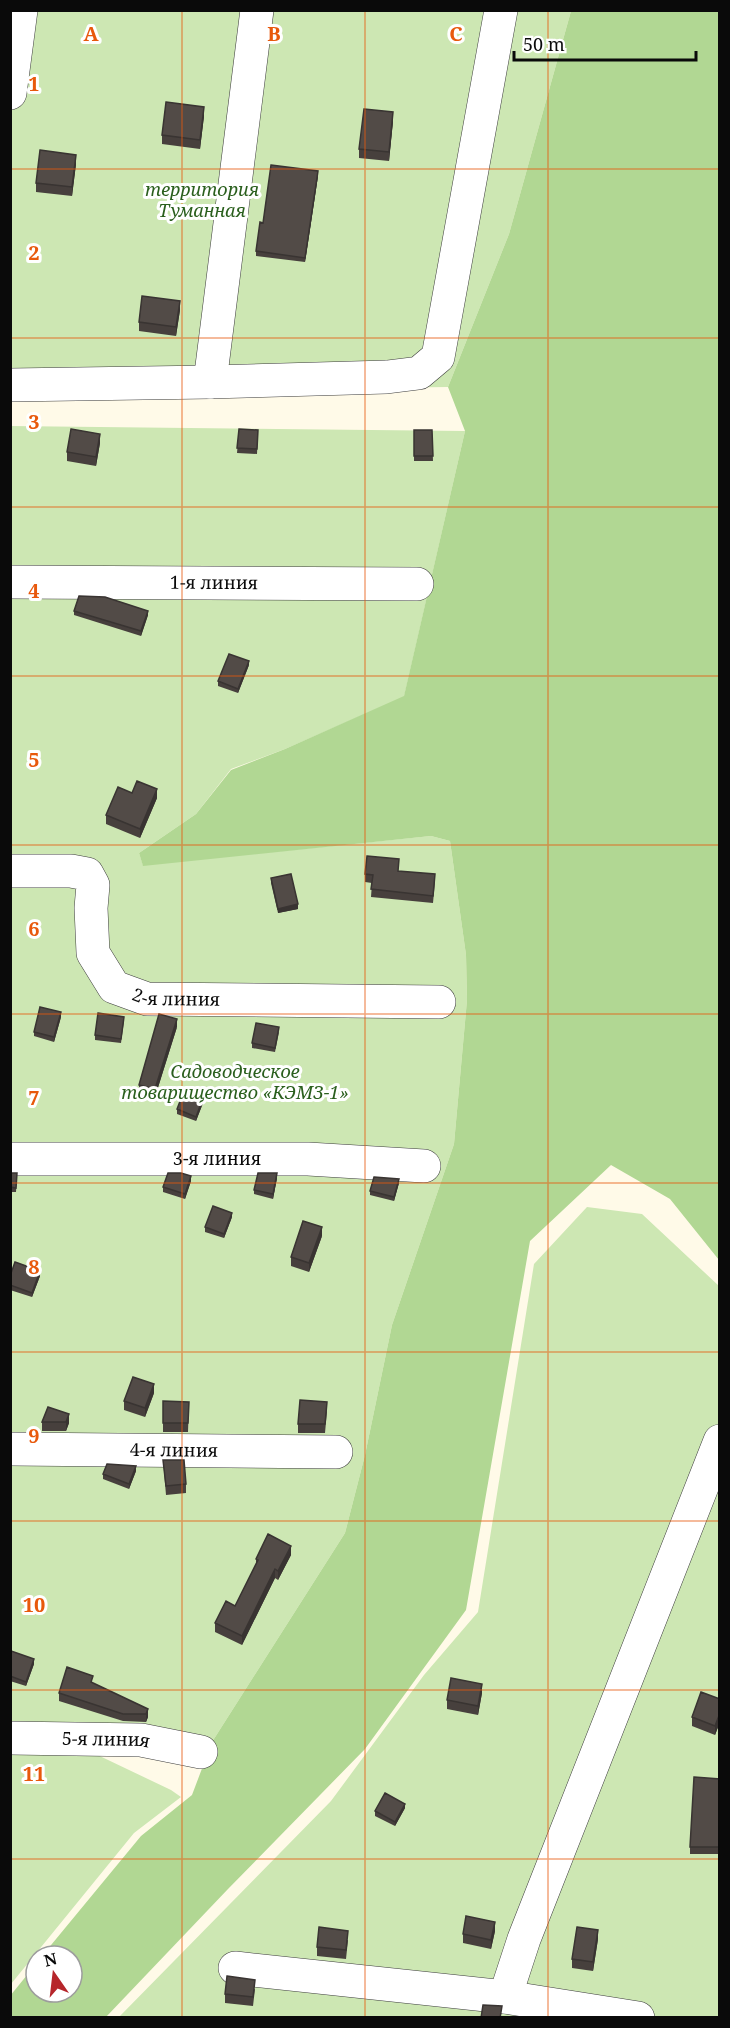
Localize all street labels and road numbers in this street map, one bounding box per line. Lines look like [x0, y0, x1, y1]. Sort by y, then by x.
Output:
street label: 1-я линия [170, 570, 258, 594]
street label: 2-я линия [129, 982, 220, 1011]
street label: 3-я линия [173, 1146, 261, 1170]
street label: 4-я линия [130, 1437, 218, 1462]
street label: 5-я линия [62, 1726, 153, 1753]

